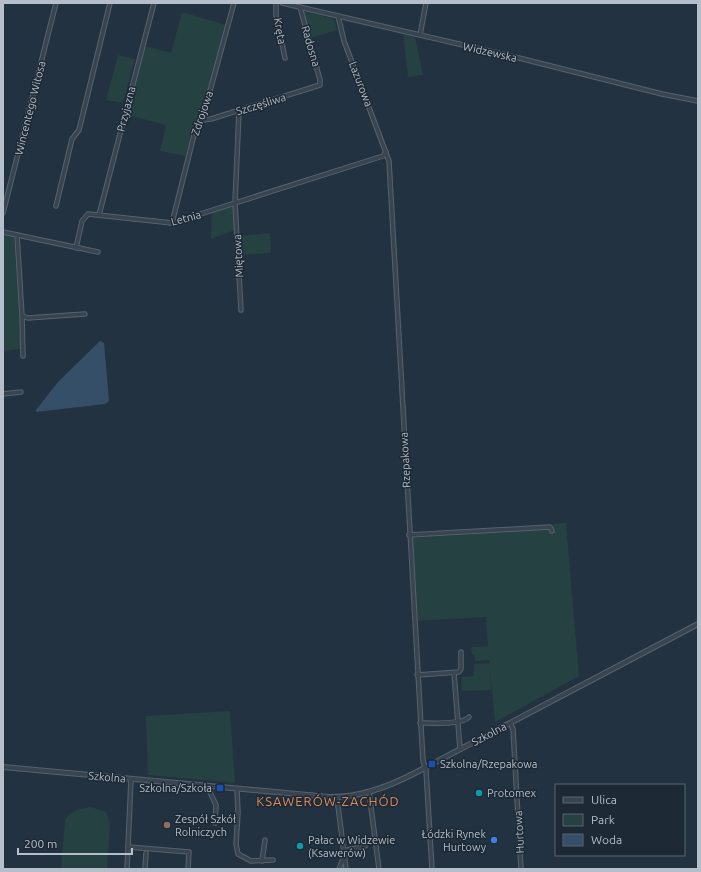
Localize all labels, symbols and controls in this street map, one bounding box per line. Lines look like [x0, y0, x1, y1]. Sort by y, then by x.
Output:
street label: Kręta [272, 17, 288, 45]
street label: Radosna [299, 24, 323, 68]
street label: Widzewska [462, 40, 518, 64]
street label: Wincentego Witosa [12, 60, 48, 156]
street label: Lazurowa [347, 60, 375, 108]
street label: Przyjazna [115, 85, 137, 133]
street label: Zdrojowa [189, 89, 215, 137]
street label: Szczęśliwa [235, 91, 287, 117]
street label: Letnia [170, 208, 202, 228]
street label: Miętowa [231, 234, 245, 278]
street label: Rzepakowa [398, 432, 412, 488]
street label: Szkolna [470, 720, 508, 748]
place label: Szkolna/Rzepakowa [440, 758, 537, 770]
marker: Szkolna/Rzepakowa [427, 759, 437, 769]
street label: Szkolna [88, 769, 126, 785]
place label: Szkolna/Szkoła [139, 782, 212, 794]
marker: Szkolna/Szkoła [215, 783, 225, 793]
legend [555, 784, 685, 856]
place label: Protomex [487, 787, 536, 799]
marker: Protomex [474, 788, 484, 798]
text: Ulica [591, 793, 617, 806]
district label: KSAWERÓW-ZACHÓD [256, 794, 400, 808]
street label: Hurtowa [512, 810, 526, 854]
place label: Zespół Szkół Rolniczych [175, 813, 236, 838]
text: Park [591, 813, 615, 826]
marker: Zespół Szkół Rolniczych [162, 820, 172, 830]
place label: Łódzki Rynek Hurtowy [421, 828, 487, 853]
scale bar [18, 830, 132, 856]
text: Woda [591, 833, 622, 846]
place label: Pałac w Widzewie (Ksawerów) [308, 834, 395, 860]
marker: Łódzki Rynek Hurtowy [489, 835, 499, 845]
text: 200 m [24, 837, 57, 850]
marker: Pałac w Widzewie (Ksawerów) [295, 841, 305, 851]

